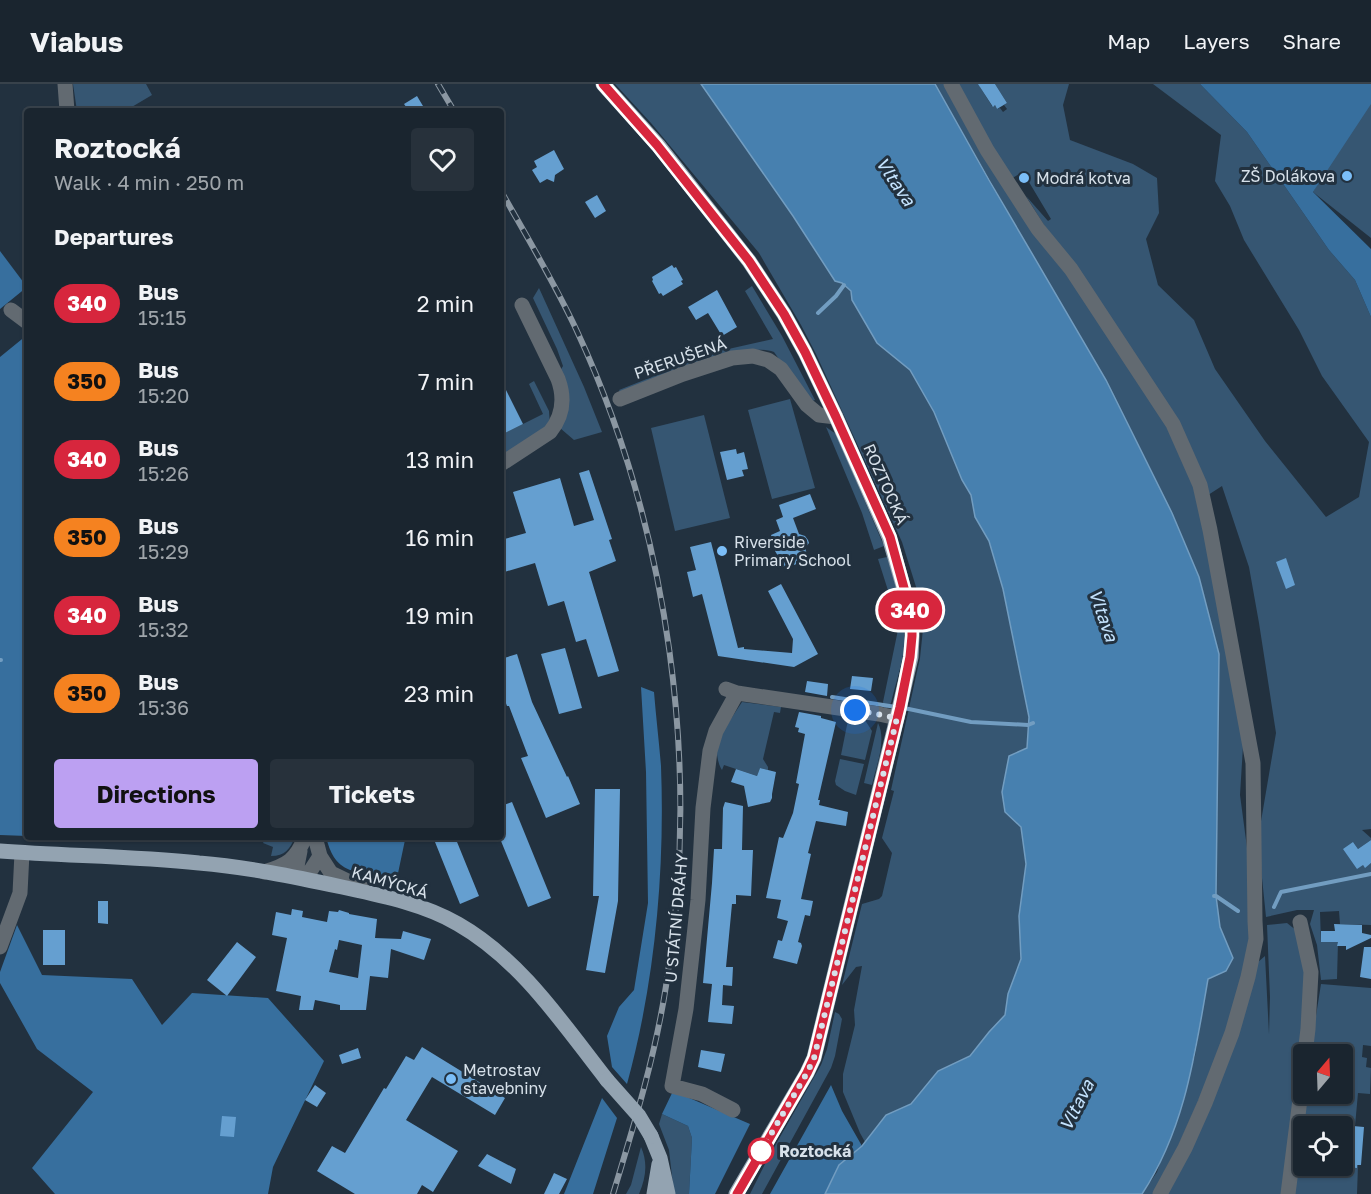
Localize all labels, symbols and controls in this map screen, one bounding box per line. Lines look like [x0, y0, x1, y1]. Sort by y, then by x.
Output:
text: Viabus [30, 25, 123, 58]
text: Map [1107, 28, 1150, 54]
text: Layers [1183, 28, 1250, 54]
text: Share [1283, 28, 1341, 54]
button: heart [411, 128, 474, 191]
text: Roztocká [54, 131, 181, 164]
water label: Vltava [872, 152, 921, 210]
place label: ZŠ Dolákova [1241, 166, 1335, 186]
place label: Modrá kotva [1036, 168, 1131, 188]
marker: ZŠ Dolákova [1340, 169, 1354, 183]
text: Walk · 4 min · 250 m [54, 170, 244, 194]
marker: Modrá kotva [1017, 171, 1031, 185]
text: Departures [54, 223, 173, 250]
text: Bus [138, 278, 179, 305]
text: 340 [67, 290, 107, 316]
text: 2 min [417, 290, 474, 317]
text: 15:15 [138, 305, 187, 329]
street label: PŘERUŠENÁ [631, 333, 729, 383]
text: Bus [138, 356, 179, 383]
text: 350 [67, 368, 107, 394]
text: 7 min [418, 368, 474, 395]
text: 15:20 [138, 383, 189, 407]
text: Bus [138, 434, 179, 461]
street label: ROZTOCKÁ [859, 440, 913, 528]
text: 340 [67, 446, 107, 472]
text: 13 min [406, 446, 474, 473]
text: 15:26 [138, 461, 189, 485]
text: Bus [138, 512, 179, 539]
text: 350 [67, 524, 107, 550]
text: 16 min [406, 524, 474, 551]
place label: Riverside Primary School [734, 532, 851, 570]
text: 15:29 [138, 539, 189, 563]
marker: Riverside Primary School [715, 544, 729, 558]
water label: Vltava [1085, 586, 1123, 645]
text: Bus [138, 590, 179, 617]
line badge: 340 [876, 590, 944, 630]
text: 340 [890, 597, 930, 623]
text: 340 [67, 602, 107, 628]
text: 19 min [406, 602, 474, 629]
text: 15:32 [138, 617, 189, 641]
text: Bus [138, 668, 179, 695]
text: 350 [67, 680, 107, 706]
text: 23 min [404, 680, 474, 707]
text: 15:36 [138, 695, 189, 719]
your location [840, 695, 870, 725]
button: Directions [54, 759, 258, 828]
button: Tickets [270, 759, 474, 828]
street label: U STÁTNÍ DRÁHY [660, 852, 692, 984]
street label: KAMÝCKÁ [349, 862, 431, 903]
north arrow [1293, 1044, 1353, 1104]
map controls [1293, 1044, 1353, 1176]
place label: Metrostav stavebniny [463, 1060, 547, 1098]
marker: Metrostav stavebniny [444, 1072, 458, 1086]
water label: Vltava [1054, 1075, 1098, 1134]
button: locate [1293, 1116, 1353, 1176]
marker: Roztocká [748, 1138, 774, 1164]
place label: Roztocká [779, 1141, 851, 1161]

